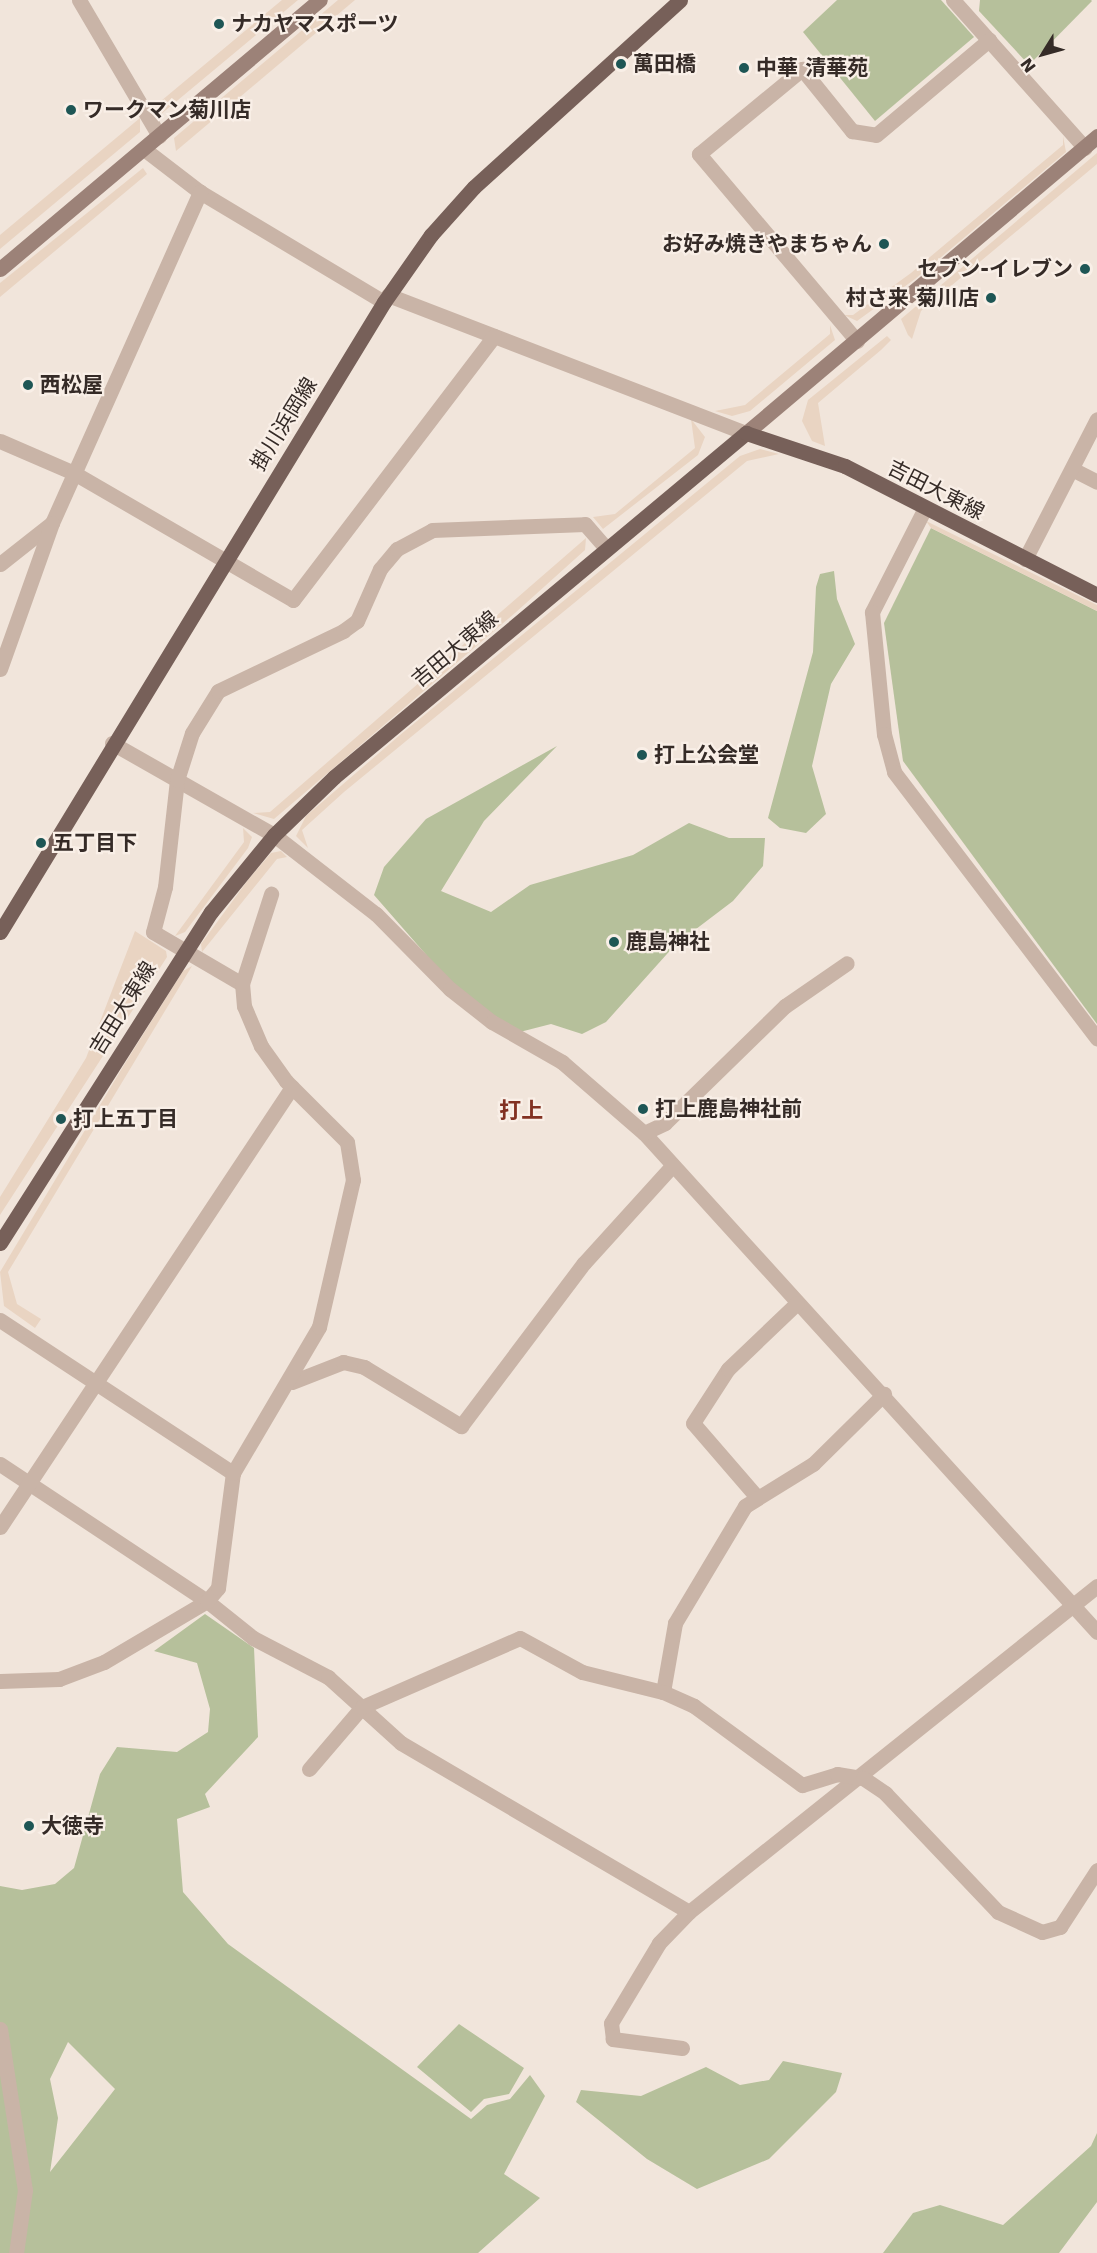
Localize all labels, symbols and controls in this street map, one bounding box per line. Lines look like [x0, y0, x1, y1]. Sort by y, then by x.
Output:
place label: ナカヤマスポーツ [231, 11, 399, 37]
marker: ナカヤマスポーツ [212, 17, 226, 31]
north arrow [1013, 24, 1073, 84]
place label: 萬田橋 [633, 51, 696, 77]
text: N [1017, 54, 1040, 76]
place label: 中華 清華苑 [756, 55, 868, 81]
marker: 萬田橋 [614, 57, 628, 71]
marker: 中華 清華苑 [737, 61, 751, 75]
place label: ワークマン菊川店 [83, 97, 251, 123]
marker: ワークマン菊川店 [64, 103, 78, 117]
place label: お好み焼きやまちゃん [662, 231, 872, 257]
marker: お好み焼きやまちゃん [877, 237, 891, 251]
place label: セブン-イレブン [917, 256, 1073, 282]
marker: セブン-イレブン [1078, 262, 1092, 276]
place label: 村さ来 菊川店 [846, 285, 979, 311]
marker: 村さ来 菊川店 [984, 291, 998, 305]
place label: 西松屋 [40, 372, 103, 398]
street label: 掛川浜岡線 [245, 373, 323, 475]
marker: 西松屋 [21, 378, 35, 392]
street label: 吉田大東線 [884, 455, 988, 525]
street label: 吉田大東線 [407, 606, 503, 692]
place label: 打上公会堂 [654, 742, 759, 768]
marker: 打上公会堂 [635, 748, 649, 762]
place label: 五丁目下 [53, 830, 137, 856]
marker: 五丁目下 [34, 836, 48, 850]
place label: 鹿島神社 [626, 929, 710, 955]
marker: 鹿島神社 [607, 935, 621, 949]
street label: 吉田大東線 [84, 957, 162, 1059]
place label: 打上鹿島神社前 [655, 1096, 802, 1122]
district label: 打上 [499, 1098, 543, 1124]
marker: 打上鹿島神社前 [636, 1102, 650, 1116]
place label: 打上五丁目 [73, 1106, 178, 1132]
marker: 打上五丁目 [54, 1112, 68, 1126]
place label: 大徳寺 [41, 1813, 104, 1839]
marker: 大徳寺 [22, 1819, 36, 1833]

